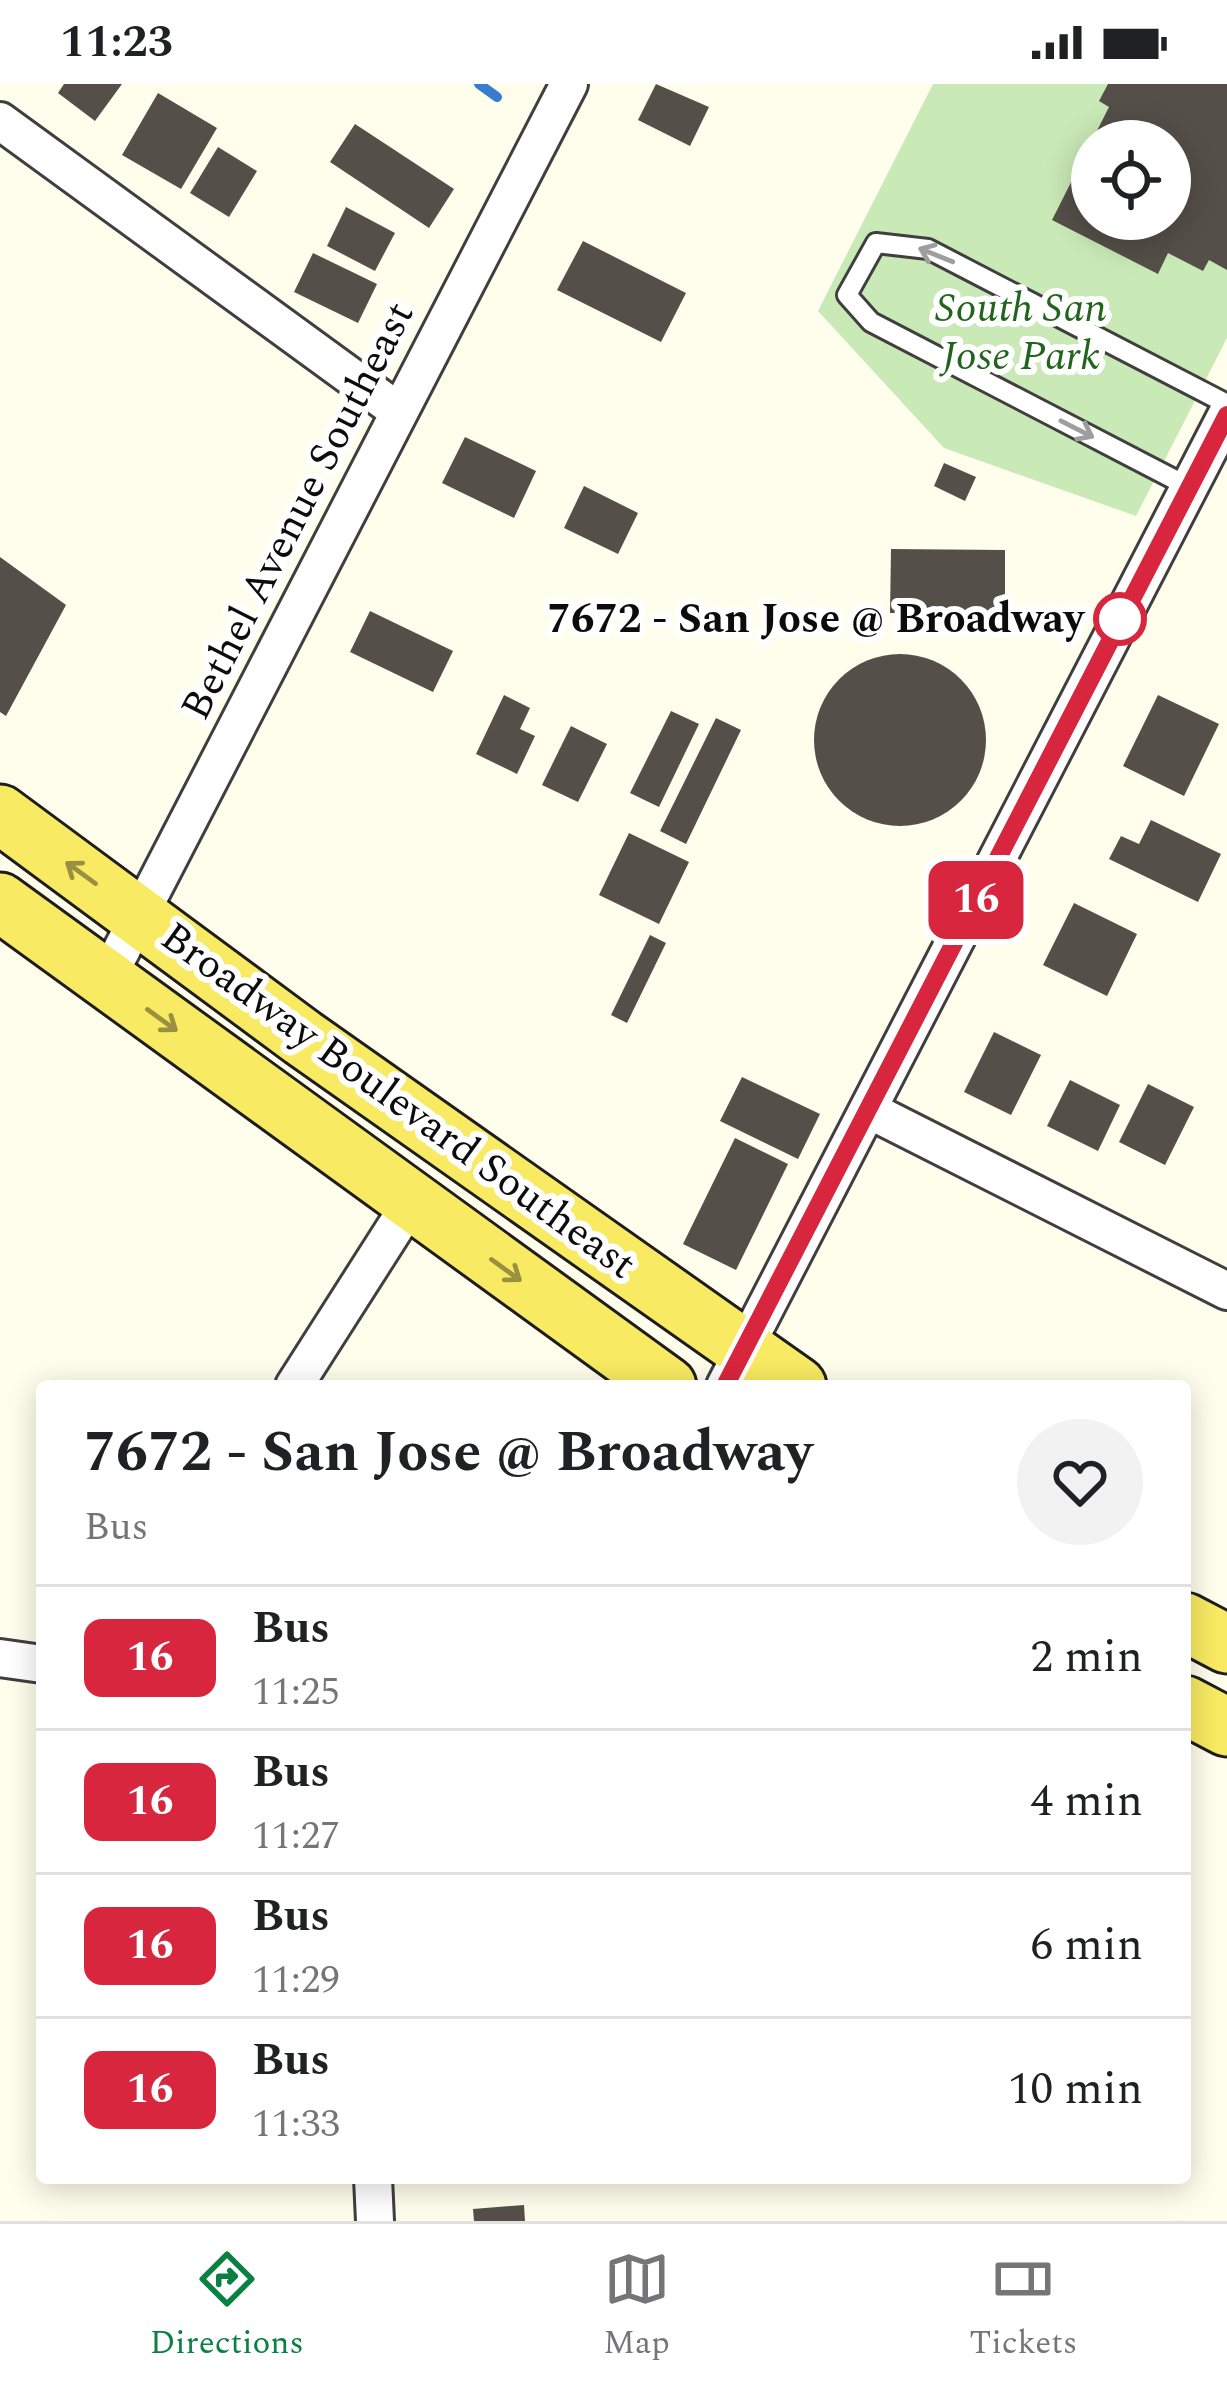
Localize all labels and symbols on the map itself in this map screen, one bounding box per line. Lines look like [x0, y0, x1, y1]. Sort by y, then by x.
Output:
one-way arrow [919, 243, 956, 264]
park label: South San Jose Park [935, 277, 1107, 388]
street label: Bethel Avenue Southeast [165, 291, 431, 731]
one-way arrow [1058, 418, 1094, 441]
place label: 7672 - San Jose @ Broadway [547, 588, 1086, 651]
marker: 7672 - San Jose @ Broadway [1095, 594, 1145, 644]
one-way arrow [65, 860, 98, 886]
line badge: 16 [922, 861, 1030, 939]
street label: Broadway Boulevard Southeast [147, 907, 649, 1295]
one-way arrow [145, 1007, 178, 1033]
one-way arrow [489, 1257, 522, 1282]

